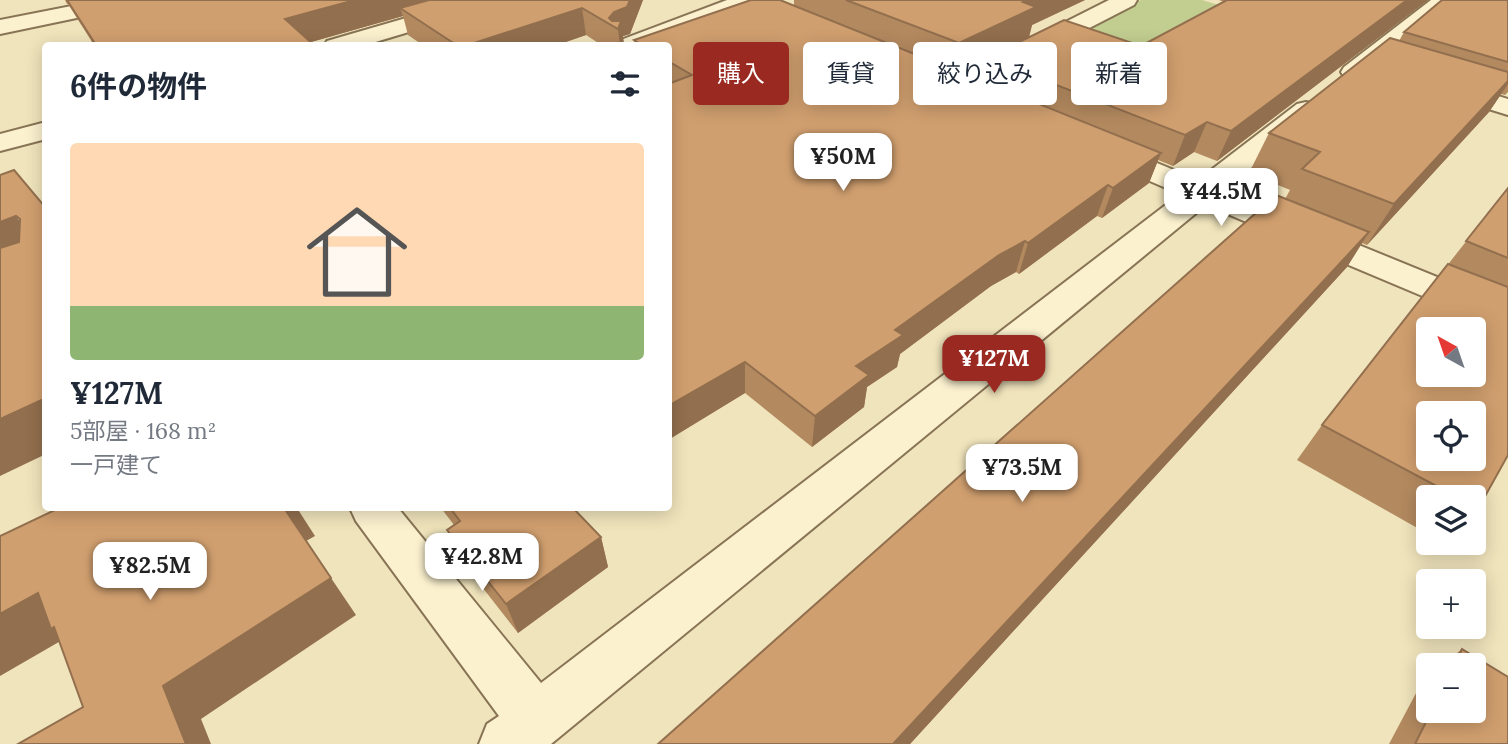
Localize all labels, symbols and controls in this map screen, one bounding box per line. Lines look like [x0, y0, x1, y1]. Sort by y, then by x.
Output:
chip: 購入 [693, 42, 789, 105]
chip: 賃貸 [803, 42, 899, 105]
chip: 絞り込み [913, 42, 1057, 105]
chip: 新着 [1071, 42, 1167, 105]
icon: filters [606, 65, 644, 103]
text: 6件の物件 [70, 67, 207, 105]
pin: ¥50M [802, 134, 884, 193]
text: ¥50M [810, 141, 876, 170]
pin: ¥44.5M [1164, 168, 1278, 228]
text: ¥44.5M [1180, 176, 1262, 205]
icon: home [294, 189, 420, 315]
north arrow [1416, 317, 1486, 387]
map controls [1416, 317, 1486, 723]
pin: ¥127M [945, 336, 1043, 395]
text: ¥127M [958, 343, 1030, 372]
text: ¥127M [70, 374, 163, 412]
button: locate [1416, 401, 1486, 471]
text: 5部屋 · 168 m² [70, 416, 216, 445]
pin: ¥73.5M [965, 444, 1079, 504]
text: 一戸建て [70, 450, 162, 479]
text: ¥73.5M [982, 452, 1062, 481]
button: layers [1416, 485, 1486, 555]
pin: ¥42.8M [425, 534, 539, 593]
text: ¥42.8M [441, 541, 523, 570]
pin: ¥82.5M [93, 542, 207, 602]
text: ¥82.5M [109, 550, 191, 579]
button: + [1416, 569, 1486, 639]
button: − [1416, 653, 1486, 723]

